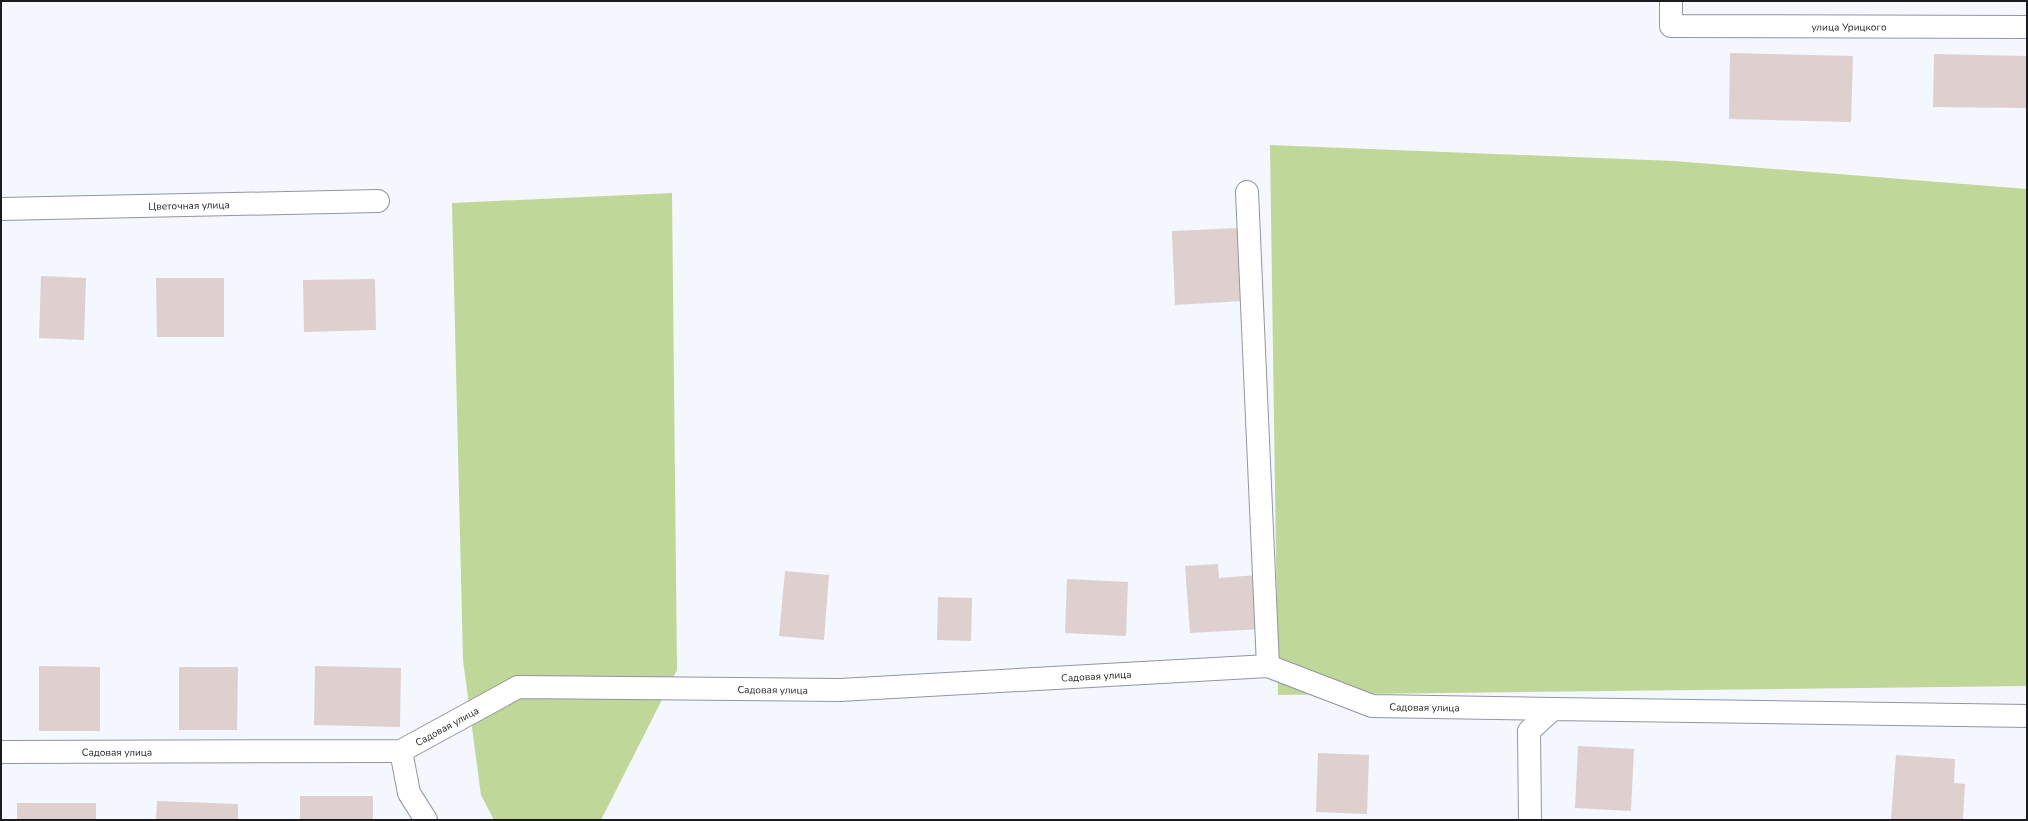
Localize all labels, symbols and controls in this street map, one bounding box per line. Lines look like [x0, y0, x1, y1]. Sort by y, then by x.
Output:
street label: улица Урицкого [1811, 20, 1887, 35]
street label: Цветочная улица [148, 198, 230, 214]
street label: Садовая улица [1061, 668, 1132, 686]
street label: Садовая улица [737, 683, 808, 698]
street label: Садовая улица [1389, 700, 1460, 715]
street label: Садовая улица [413, 704, 481, 750]
street label: Садовая улица [82, 746, 152, 760]

